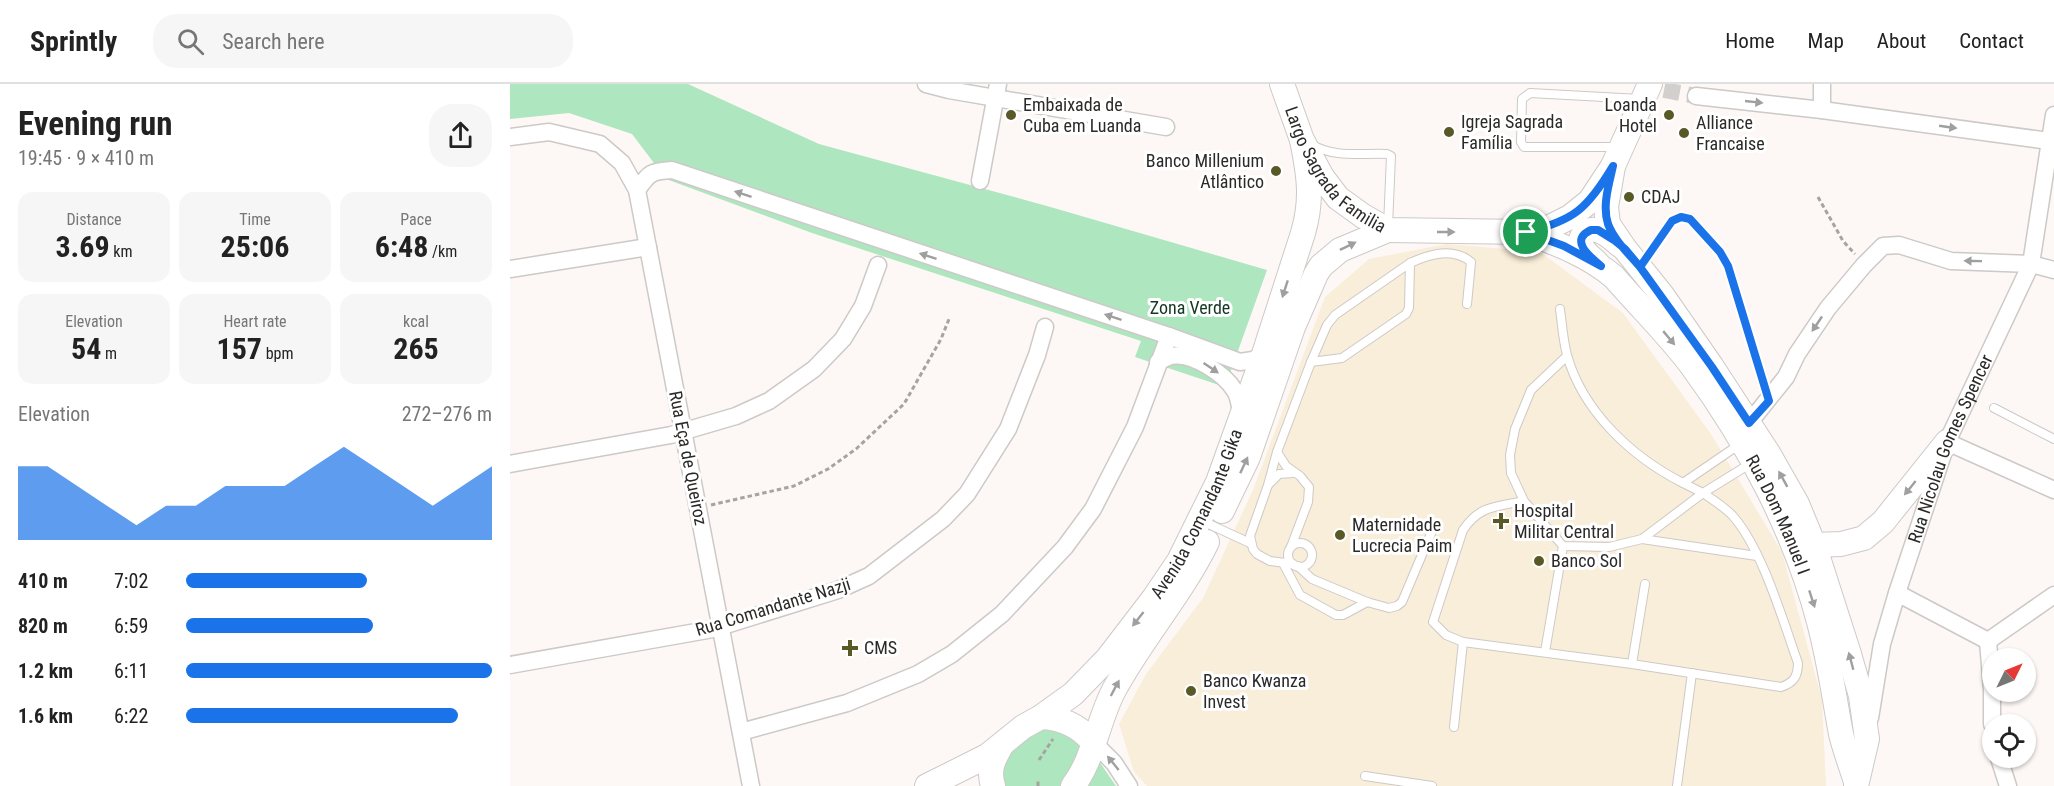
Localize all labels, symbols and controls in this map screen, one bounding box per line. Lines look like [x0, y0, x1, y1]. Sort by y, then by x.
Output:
search box [153, 14, 573, 68]
text: Sprintly [30, 25, 117, 58]
icon: search [174, 25, 207, 58]
text: Search here [222, 29, 325, 54]
text: Home [1725, 29, 1775, 53]
text: Map [1808, 29, 1844, 53]
text: About [1877, 29, 1926, 53]
text: Contact [1959, 29, 2024, 53]
place label: Embaixada de Cuba em Luanda [1023, 94, 1141, 136]
place label: Loanda Hotel [1605, 94, 1657, 136]
one-way arrow [1745, 98, 1764, 107]
text: Evening run [18, 104, 173, 143]
button: share [429, 104, 492, 167]
street label: Largo Sagrada Familia [1281, 104, 1390, 237]
marker: Embaixada de Cuba em Luanda [1004, 108, 1018, 122]
marker: Loanda Hotel [1662, 108, 1676, 122]
place label: Igreja Sagrada Família [1461, 111, 1563, 153]
place label: Alliance Francaise [1696, 112, 1765, 154]
one-way arrow [1938, 123, 1957, 132]
marker: Igreja Sagrada Família [1442, 125, 1456, 139]
marker: Alliance Francaise [1677, 126, 1691, 140]
text: 19:45 · 9 × 410 m [18, 146, 154, 170]
place label: Banco Millenium Atlântico [1146, 150, 1264, 192]
marker: Banco Millenium Atlântico [1269, 164, 1283, 178]
place label: CDAJ [1641, 186, 1680, 207]
one-way arrow [734, 189, 752, 199]
marker: CDAJ [1622, 190, 1636, 204]
pin [1500, 206, 1551, 257]
text: Distance [66, 210, 122, 229]
text: Time [239, 210, 271, 229]
text: Pace [400, 210, 432, 229]
icon: arrive [1509, 215, 1542, 248]
one-way arrow [1437, 227, 1456, 237]
text: 3.69 [55, 229, 110, 264]
text: 25:06 [221, 229, 289, 264]
text: 6:48 [375, 229, 428, 264]
one-way arrow [1339, 241, 1356, 251]
text: km [110, 242, 133, 261]
text: /km [428, 242, 457, 261]
one-way arrow [919, 250, 937, 260]
one-way arrow [1963, 256, 1982, 266]
one-way arrow [1280, 280, 1289, 298]
park label: Zona Verde [1150, 297, 1230, 318]
text: Elevation [65, 312, 123, 331]
text: Heart rate [223, 312, 287, 331]
text: kcal [403, 312, 429, 331]
one-way arrow [1104, 312, 1122, 322]
one-way arrow [1811, 316, 1823, 332]
one-way arrow [1662, 330, 1675, 346]
text: 54 [71, 331, 101, 366]
text: 157 [217, 331, 262, 366]
text: 265 [393, 331, 439, 366]
text: m [101, 344, 117, 363]
text: bpm [262, 344, 293, 363]
street label: Rua Nicolau Gomes Spencer [1903, 351, 1997, 545]
one-way arrow [1203, 363, 1220, 374]
street label: Rua Eça de Queiroz [665, 389, 712, 527]
text: Elevation [18, 402, 90, 426]
text: 272–276 m [402, 402, 492, 426]
street label: Avenida Comandante Gika [1146, 426, 1246, 602]
street label: Rua Dom Manuel I [1742, 451, 1814, 577]
one-way arrow [1239, 457, 1248, 474]
one-way arrow [1778, 470, 1788, 487]
one-way arrow [1905, 480, 1917, 495]
place label: Hospital Militar Central [1514, 500, 1614, 542]
marker: Hospital Militar Central [1492, 512, 1510, 530]
place label: Maternidade Lucrecia Paim [1352, 514, 1452, 556]
marker: Maternidade Lucrecia Paim [1333, 528, 1347, 542]
place label: Banco Sol [1551, 550, 1622, 571]
marker: Banco Sol [1532, 554, 1546, 568]
text: 410 m [18, 569, 68, 593]
text: 7:02 [114, 569, 148, 593]
street label: Rua Comandante Nazji [693, 573, 853, 640]
one-way arrow [1808, 590, 1817, 608]
one-way arrow [1133, 611, 1145, 626]
text: 820 m [18, 614, 68, 638]
text: 6:59 [114, 614, 148, 638]
place label: CMS [864, 637, 897, 658]
marker: CMS [841, 639, 859, 657]
north arrow [1982, 648, 2036, 702]
map controls [1982, 648, 2036, 768]
one-way arrow [1846, 652, 1856, 670]
text: 1.2 km [18, 659, 73, 683]
text: 6:11 [114, 659, 148, 683]
place label: Banco Kwanza Invest [1203, 670, 1306, 712]
one-way arrow [1110, 679, 1120, 696]
marker: Banco Kwanza Invest [1184, 684, 1198, 698]
text: 1.6 km [18, 704, 73, 728]
text: 6:22 [114, 704, 148, 728]
button: locate [1982, 714, 2036, 768]
one-way arrow [1106, 755, 1119, 771]

